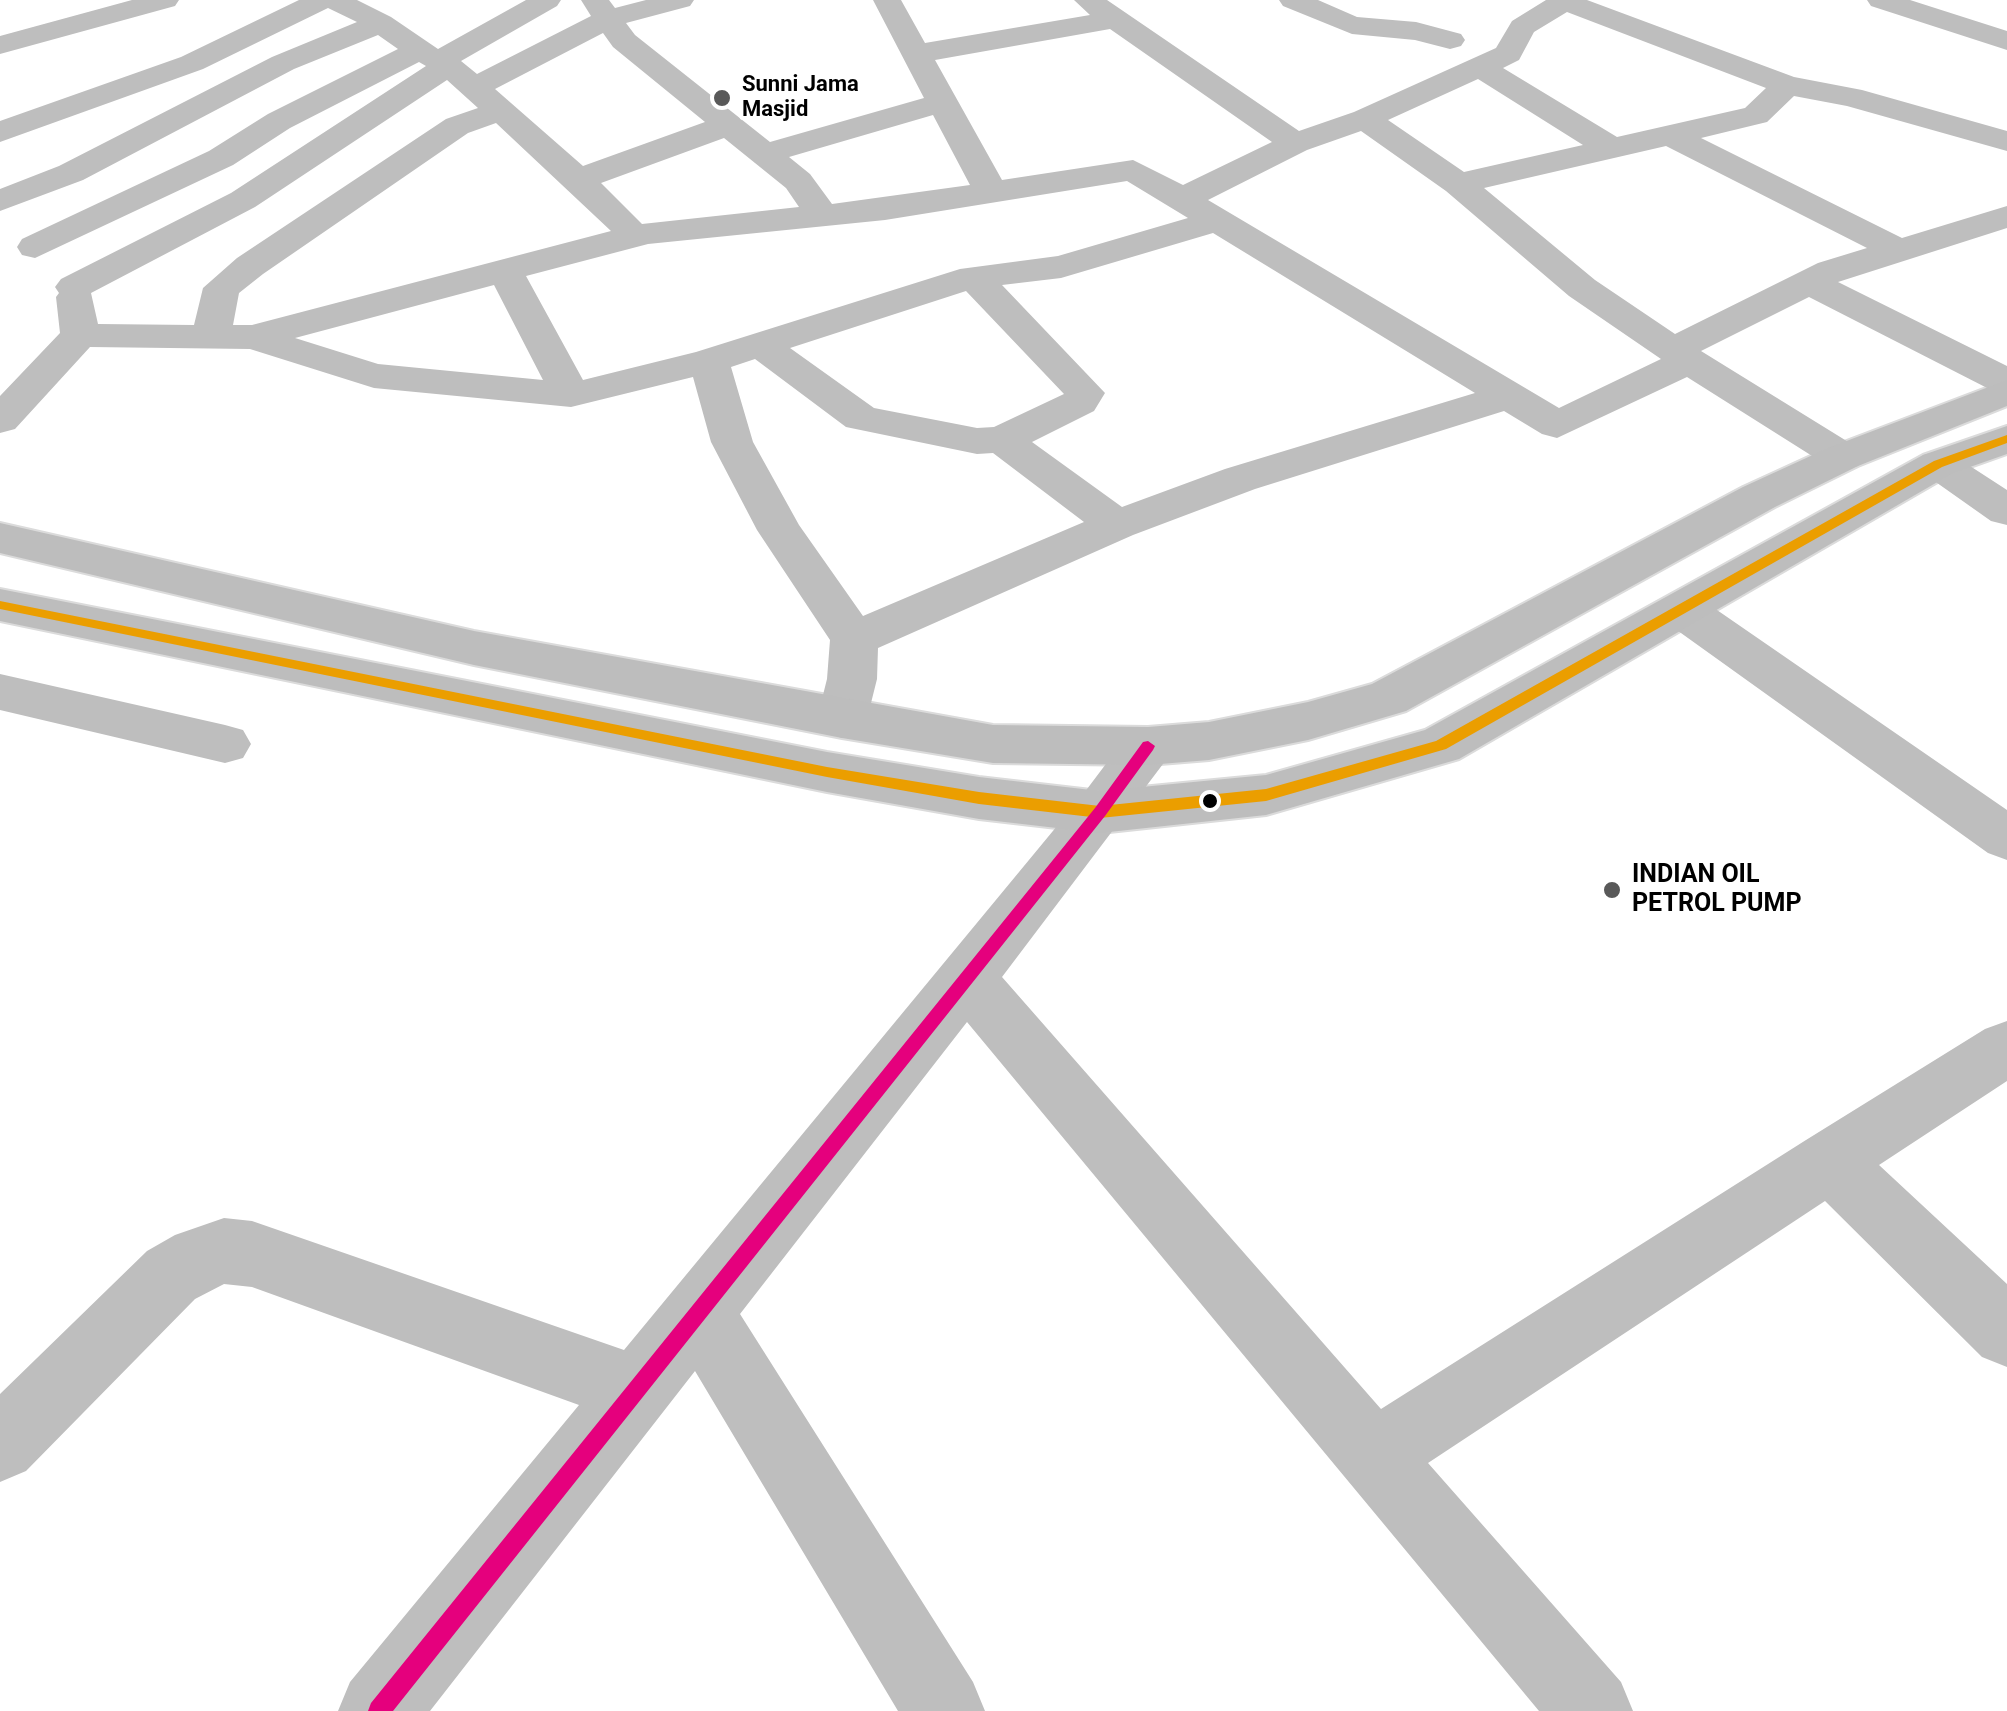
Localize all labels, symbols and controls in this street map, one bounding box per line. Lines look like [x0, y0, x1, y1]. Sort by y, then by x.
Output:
place label: Sunni Jama Masjid [742, 72, 859, 124]
marker: Sunni Jama Masjid [711, 87, 733, 109]
unlabelled marker [1200, 791, 1220, 811]
place label: INDIAN OIL PETROL PUMP [1632, 861, 1801, 920]
marker: INDIAN OIL PETROL PUMP [1601, 879, 1623, 901]

